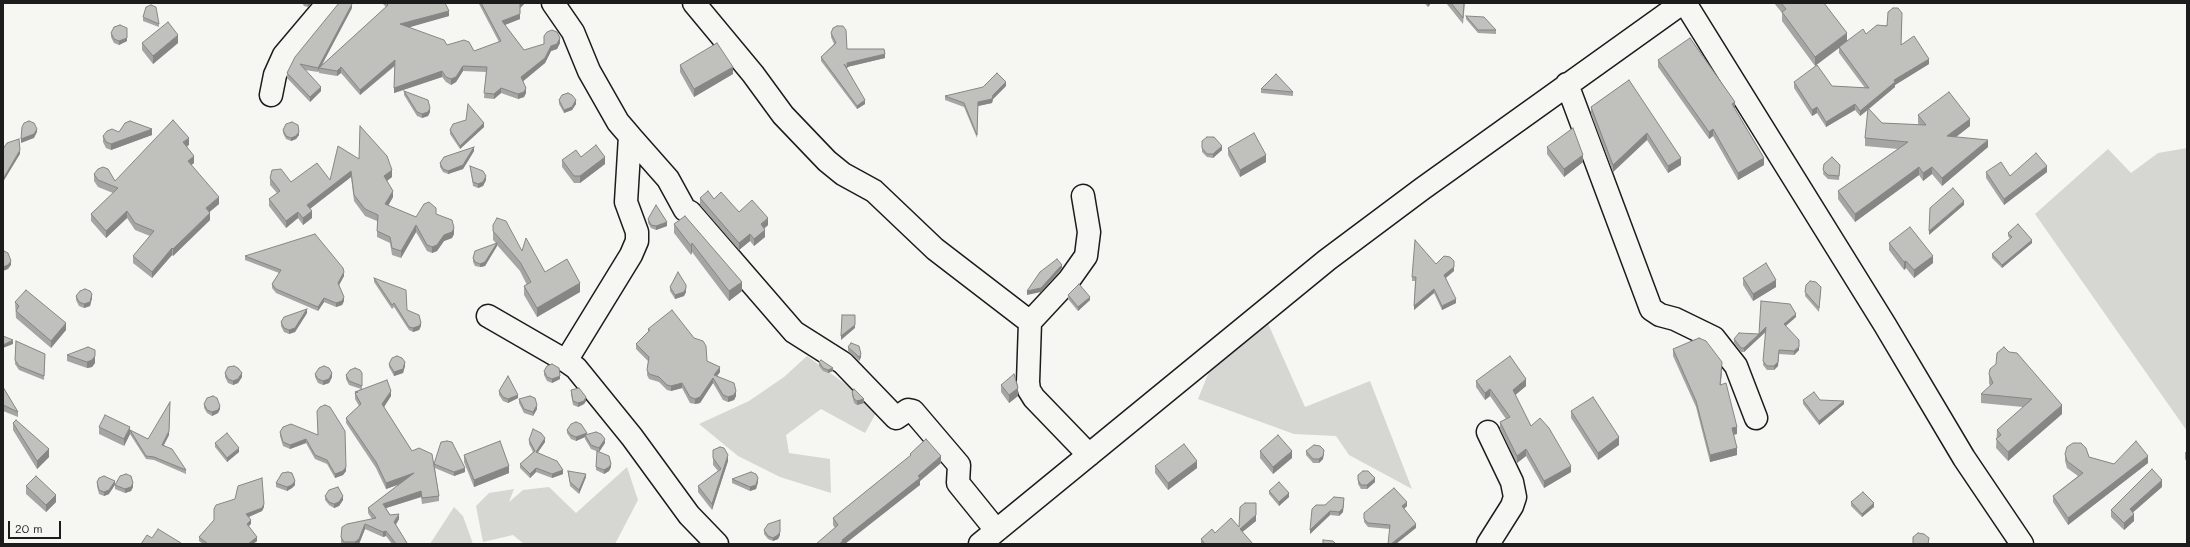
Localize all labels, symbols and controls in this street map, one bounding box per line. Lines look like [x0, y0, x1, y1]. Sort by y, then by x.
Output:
scale bar [10, 513, 63, 539]
text: 20 m [15, 520, 43, 536]

